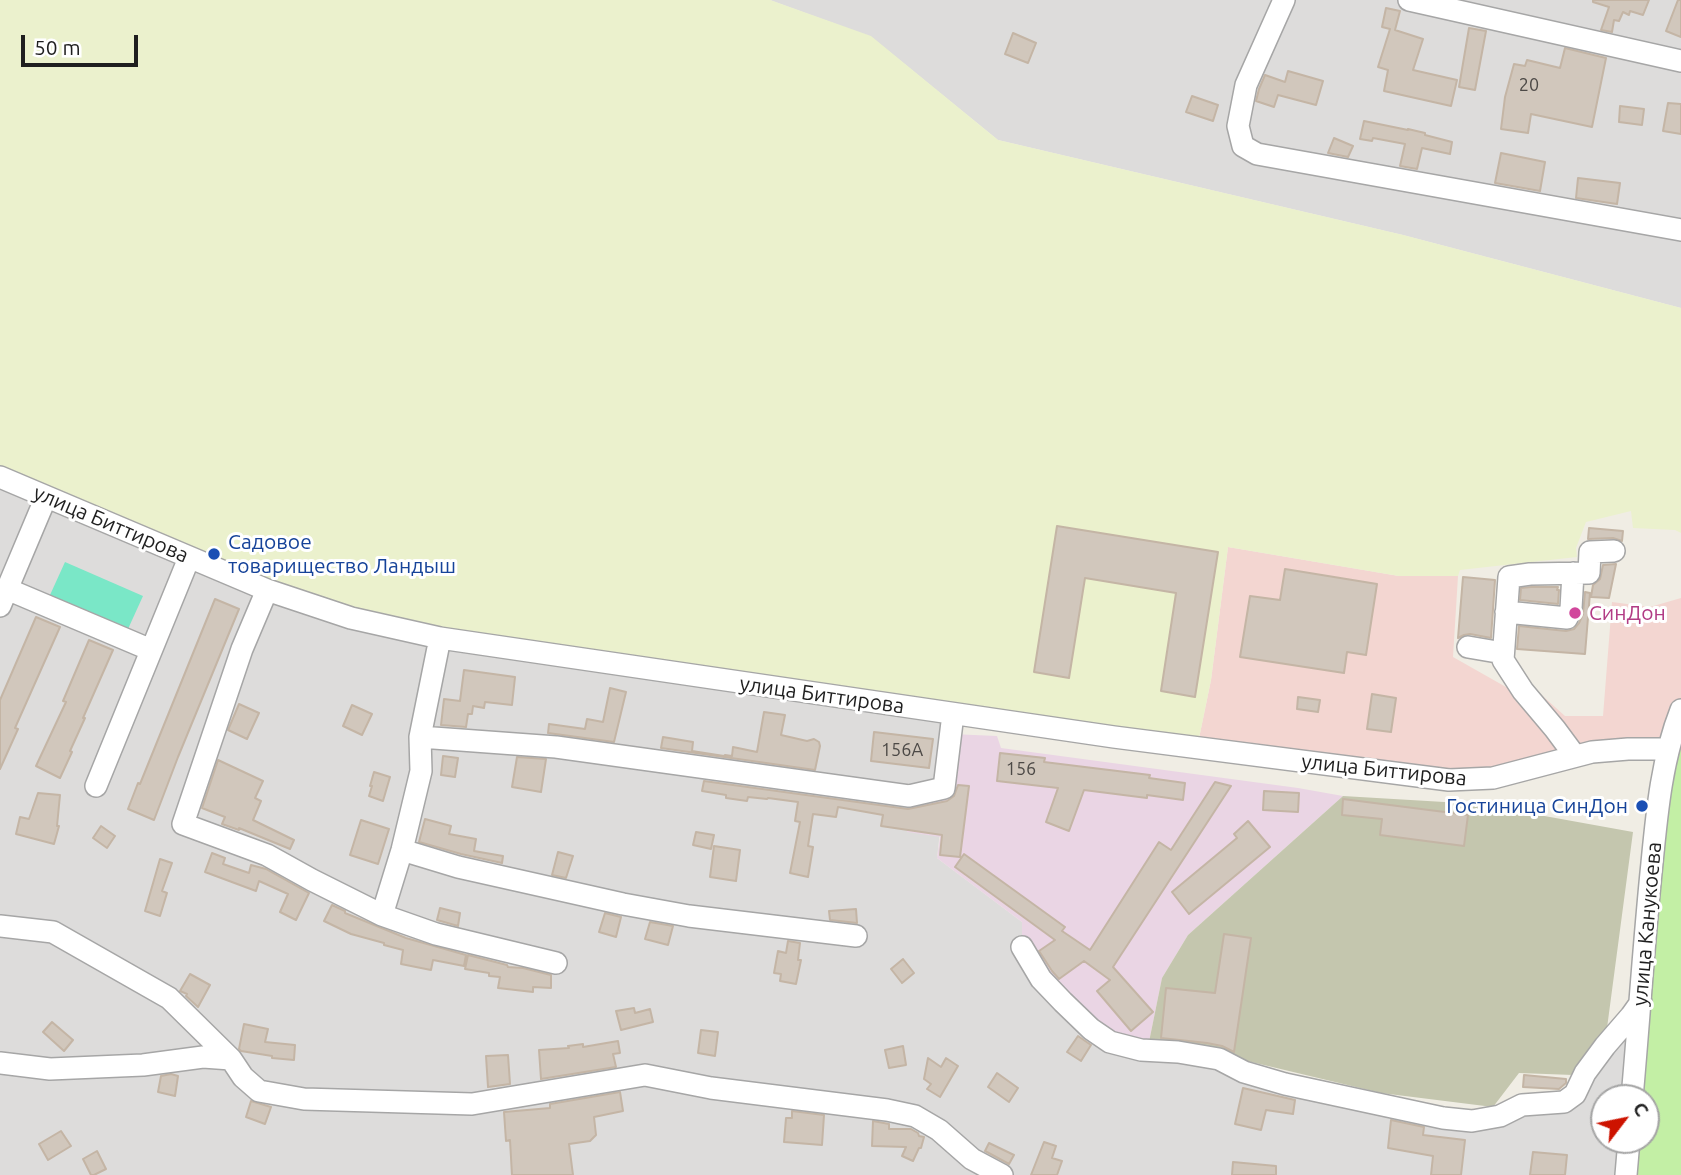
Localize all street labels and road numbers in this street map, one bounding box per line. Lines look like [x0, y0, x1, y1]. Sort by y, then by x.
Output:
street label: улица Биттирова [30, 480, 192, 568]
street label: улица Биттирова [738, 671, 906, 719]
street label: улица Биттирова [1300, 749, 1468, 791]
street label: улица Канукоева [1627, 841, 1667, 1007]

